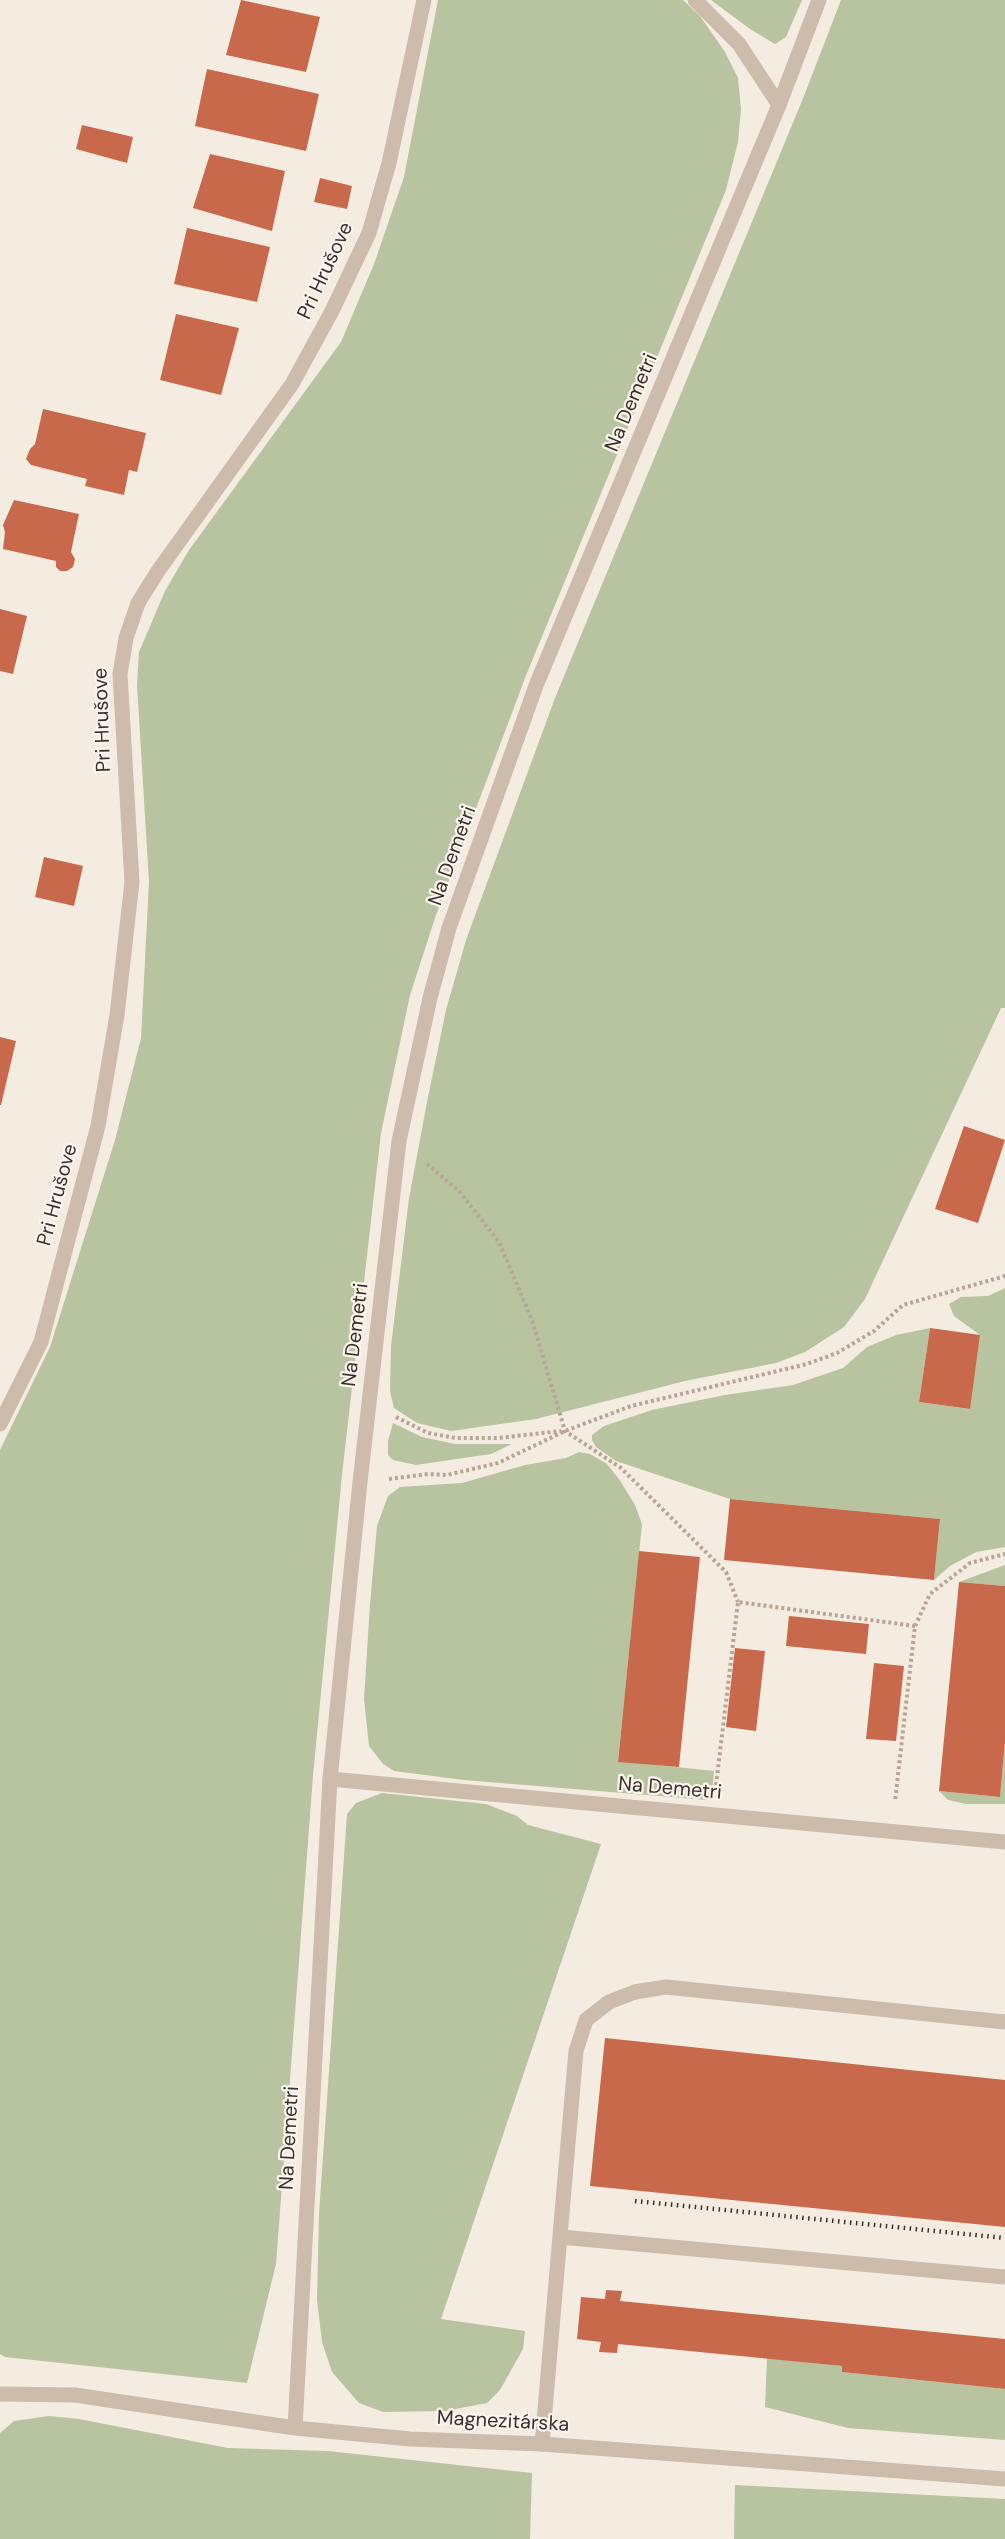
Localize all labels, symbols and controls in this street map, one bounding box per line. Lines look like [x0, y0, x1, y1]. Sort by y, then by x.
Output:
street label: Pri Hrušove [293, 219, 359, 323]
street label: Na Demetri [601, 350, 663, 456]
street label: Pri Hrušove [89, 667, 117, 773]
street label: Na Demetri [424, 803, 482, 909]
street label: Pri Hrušove [33, 1141, 83, 1249]
street label: Na Demetri [338, 1282, 374, 1388]
street label: Na Demetri [617, 1773, 723, 1805]
street label: Na Demetri [275, 2085, 305, 2191]
street label: Magnezitárska [436, 2407, 570, 2437]

